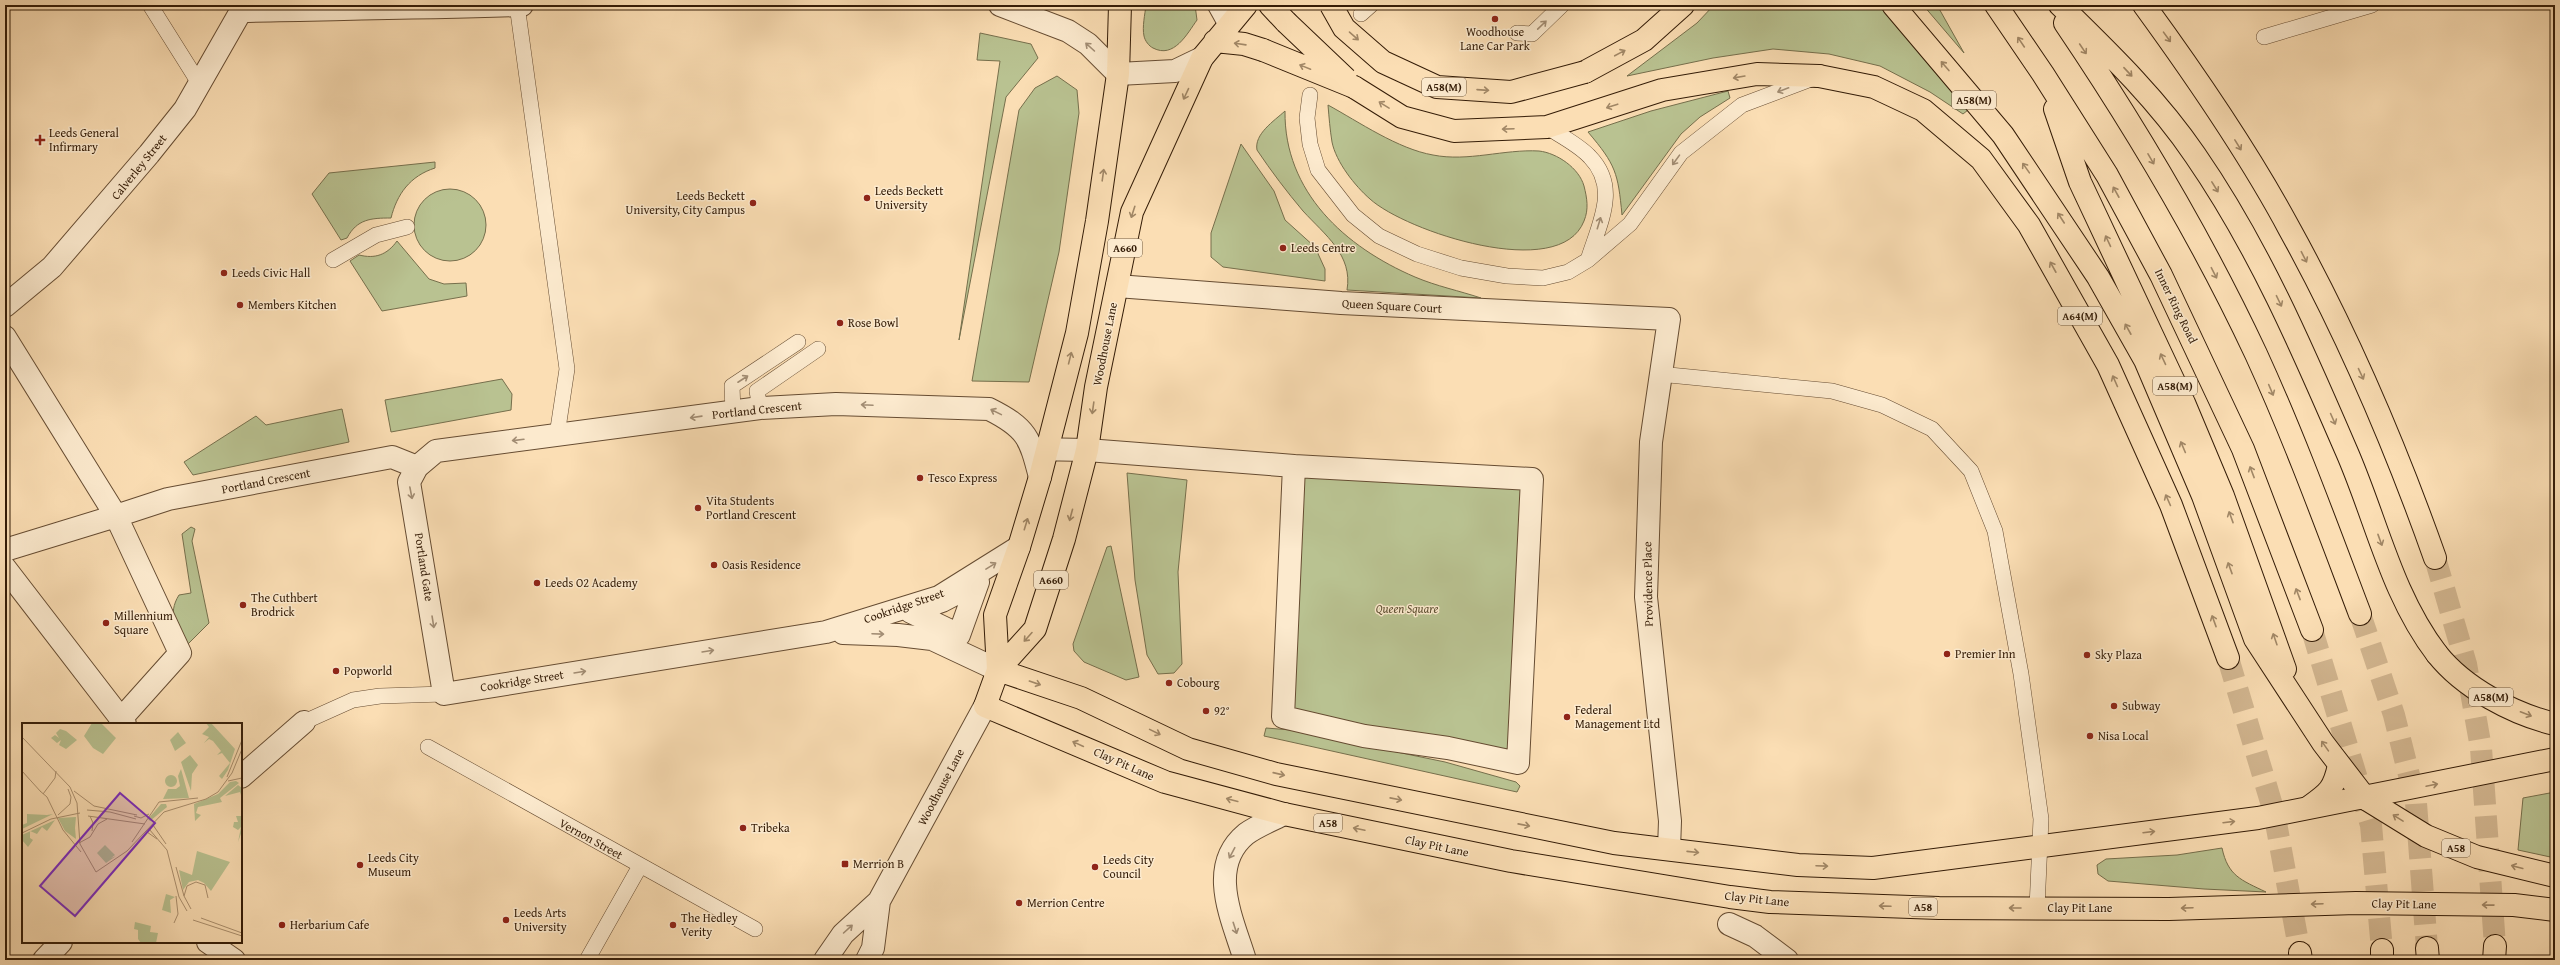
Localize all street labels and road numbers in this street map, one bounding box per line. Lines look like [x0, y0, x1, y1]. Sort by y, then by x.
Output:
road number: A58(M) [1422, 78, 1466, 96]
road number: A58(M) [1952, 91, 1996, 109]
street label: Calverley Street [107, 130, 171, 203]
road number: A660 [1108, 239, 1142, 257]
street label: Inner Ring Road [2151, 266, 2202, 346]
street label: Queen Square Court [1342, 294, 1443, 317]
street label: Woodhouse Lane [1088, 300, 1121, 387]
road number: A64(M) [2058, 307, 2102, 325]
road number: A58(M) [2153, 377, 2197, 395]
street label: Portland Crescent [711, 396, 803, 423]
street label: Portland Crescent [220, 463, 313, 497]
street label: Portland Gate [411, 531, 438, 603]
street label: Providence Place [1638, 541, 1657, 627]
road number: A660 [1034, 571, 1068, 589]
street label: Cookridge Street [861, 584, 947, 627]
street label: Cookridge Street [479, 665, 566, 695]
road number: A58(M) [2469, 688, 2513, 706]
street label: Clay Pit Lane [1091, 743, 1158, 785]
street label: Woodhouse Lane [913, 745, 968, 828]
street label: Vernon Street [556, 814, 627, 863]
road number: A58 [1314, 814, 1342, 832]
street label: Clay Pit Lane [1404, 830, 1471, 861]
road number: A58 [2442, 839, 2470, 857]
street label: Clay Pit Lane [1724, 887, 1791, 910]
street label: Clay Pit Lane [2371, 894, 2437, 913]
road number: A58 [1909, 898, 1937, 916]
street label: Clay Pit Lane [2048, 899, 2113, 916]

